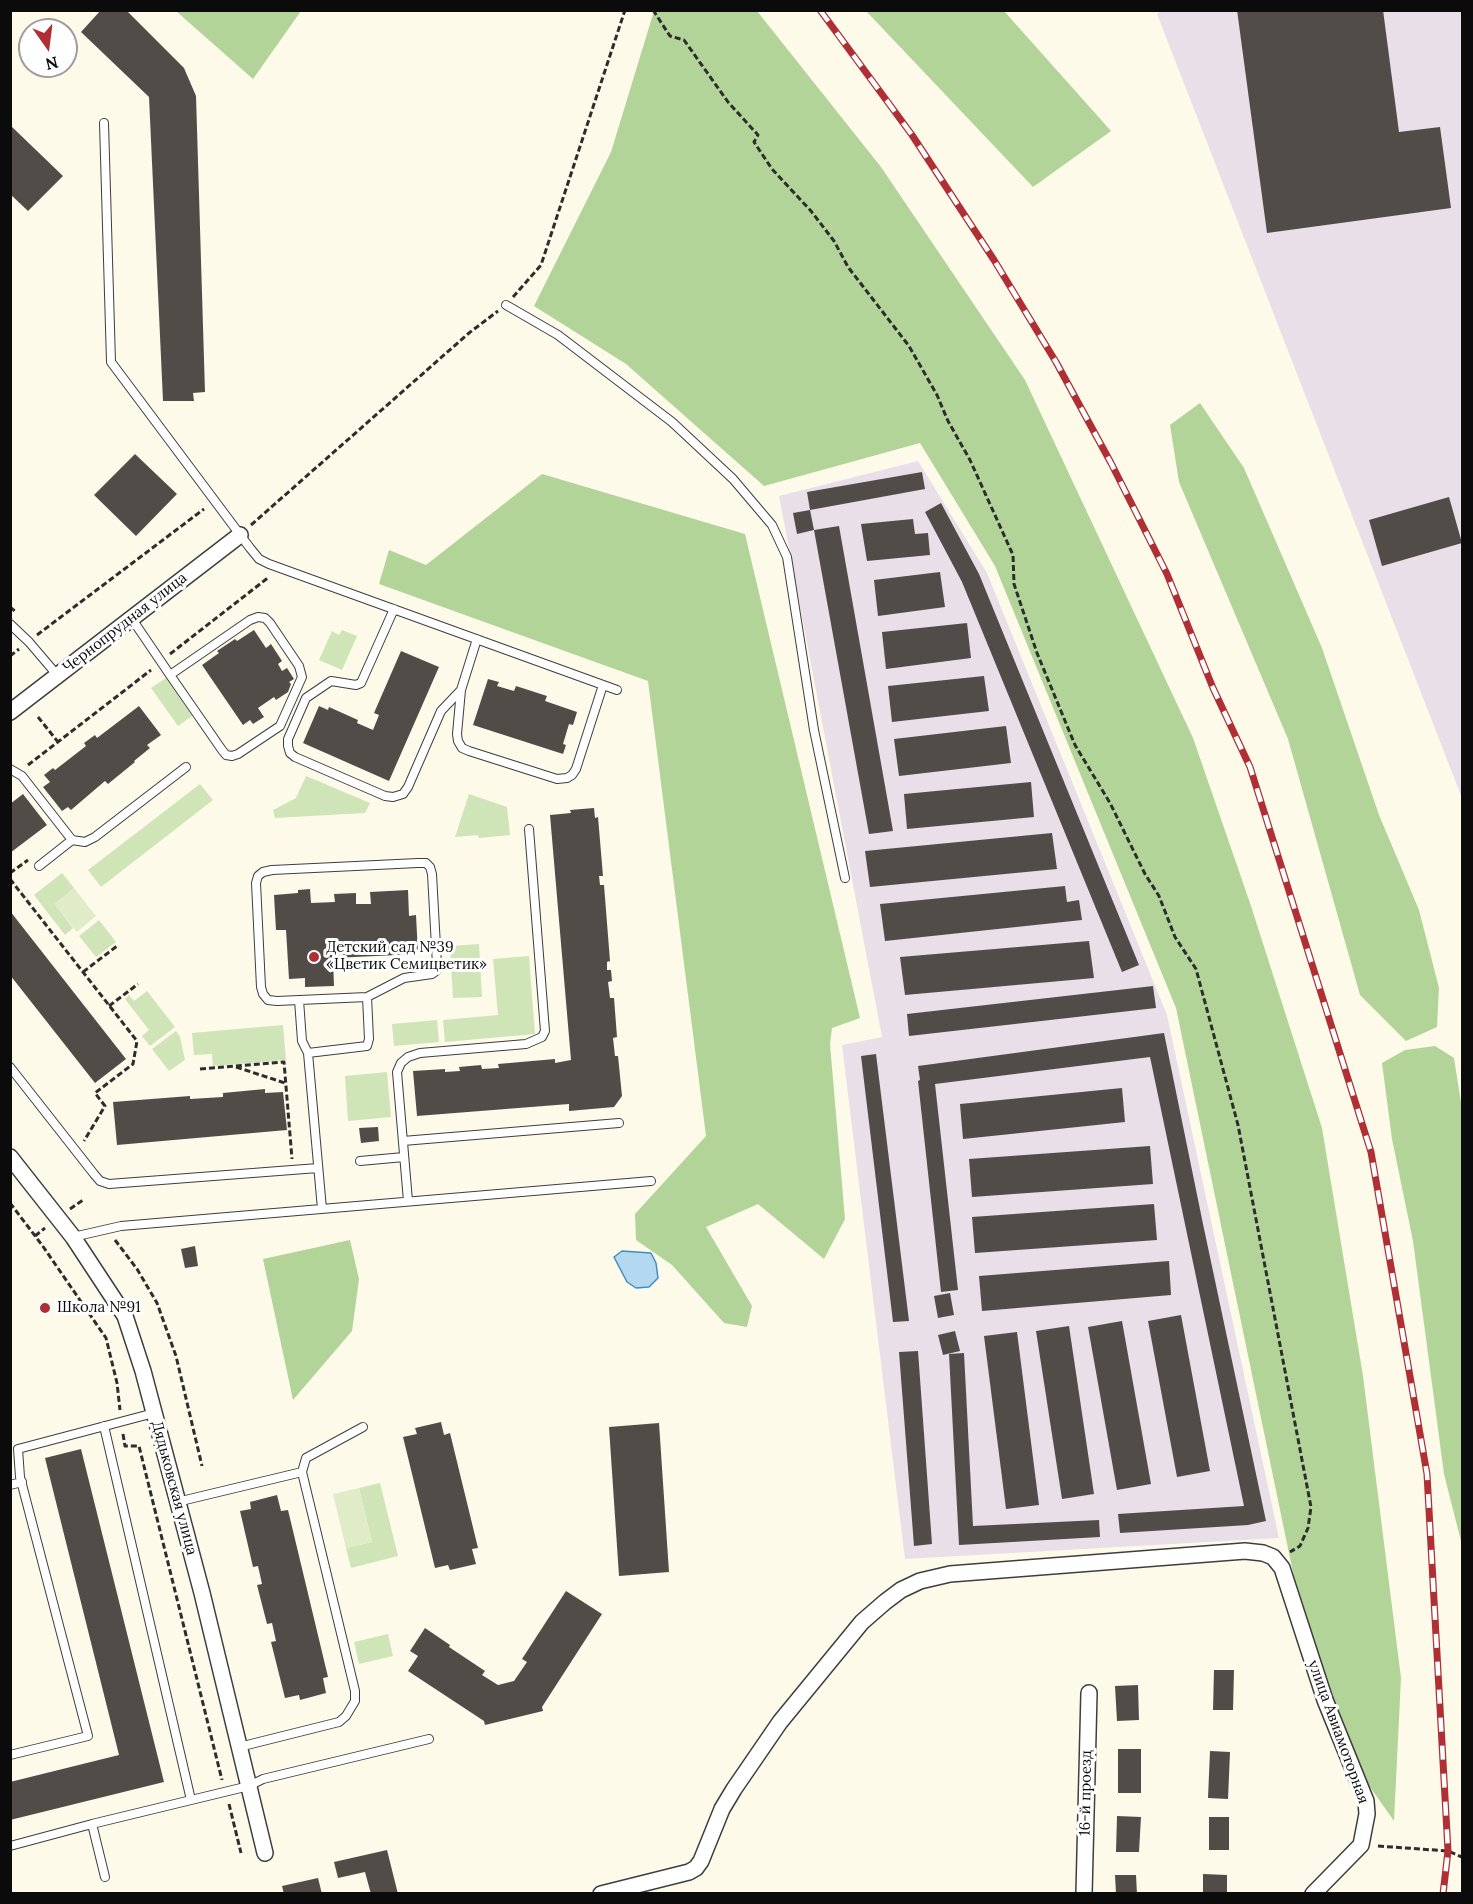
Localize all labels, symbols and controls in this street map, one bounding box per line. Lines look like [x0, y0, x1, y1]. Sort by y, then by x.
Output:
north arrow [18, 18, 78, 78]
text: N [43, 52, 60, 75]
street label: Чернопрудная улица [59, 569, 191, 677]
place label: Детский сад №39 «Цветик Семицветик» [326, 939, 487, 974]
marker: Детский сад №39 «Цветик Семицветик» [307, 950, 321, 964]
place label: Школа №91 [57, 1299, 141, 1317]
marker: Школа №91 [38, 1301, 52, 1315]
street label: Дядьковская улица [147, 1419, 201, 1557]
street label: улица Авиамоторная [1304, 1658, 1372, 1806]
street label: 16-й проезд [1076, 1750, 1096, 1836]

